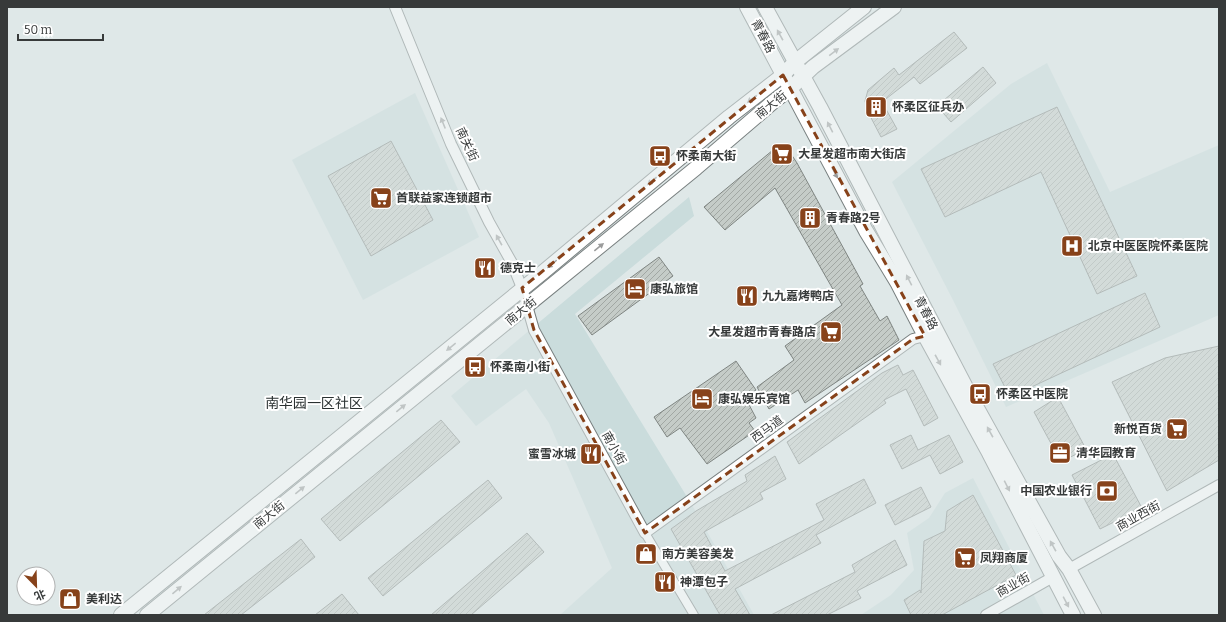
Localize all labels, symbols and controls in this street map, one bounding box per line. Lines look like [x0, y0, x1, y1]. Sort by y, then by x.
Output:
scale bar [18, 16, 103, 42]
street label: 青春路 [748, 17, 778, 55]
text: 50 m [24, 23, 53, 37]
one-way arrow [777, 29, 783, 40]
one-way arrow [828, 48, 839, 56]
street label: 南大街 [753, 88, 789, 122]
one-way arrow [747, 94, 758, 103]
building icon: 怀柔区征兵办 [863, 94, 889, 120]
place label: 怀柔区征兵办 [892, 100, 965, 114]
one-way arrow [440, 118, 446, 129]
one-way arrow [827, 121, 834, 133]
street label: 南关街 [453, 125, 481, 163]
supermarket icon: 大星发超市南大街店 [769, 141, 795, 167]
bus stop icon: 怀柔南大街 [647, 143, 673, 169]
place label: 大星发超市南大街店 [798, 147, 906, 161]
place label: 怀柔南大街 [676, 149, 736, 163]
one-way arrow [831, 167, 838, 178]
one-way arrow [646, 177, 657, 186]
supermarket icon: 首联益家连锁超市 [368, 185, 394, 211]
place label: 首联益家连锁超市 [396, 191, 492, 205]
building icon: 青春路2号 [797, 205, 823, 231]
place label: 青春路2号 [826, 211, 881, 225]
hospital icon: 北京中医医院怀柔医院 [1059, 233, 1085, 259]
one-way arrow [496, 235, 503, 246]
place label: 北京中医医院怀柔医院 [1088, 239, 1208, 253]
one-way arrow [594, 242, 605, 251]
restaurant icon: 德克士 [472, 255, 498, 281]
one-way arrow [547, 260, 557, 269]
place label: 德克士 [500, 261, 536, 275]
one-way arrow [906, 274, 913, 286]
hotel icon: 康弘旅馆 [622, 276, 648, 302]
place label: 康弘旅馆 [650, 282, 698, 296]
restaurant icon: 九九嘉烤鸭店 [734, 283, 760, 309]
place label: 九九嘉烤鸭店 [762, 289, 834, 303]
street label: 南大街 [503, 294, 539, 328]
street label: 青春路 [912, 294, 940, 332]
supermarket icon: 大星发超市青春路店 [818, 319, 844, 345]
place label: 大星发超市青春路店 [708, 325, 816, 339]
one-way arrow [446, 342, 457, 351]
bus stop icon: 怀柔南小街 [462, 354, 488, 380]
one-way arrow [934, 354, 941, 366]
place label: 怀柔南小街 [490, 360, 550, 374]
bus stop icon: 怀柔区中医院 [967, 381, 993, 407]
hotel icon: 康弘娱乐宾馆 [689, 386, 715, 412]
place label: 怀柔区中医院 [996, 387, 1068, 401]
place label: 康弘娱乐宾馆 [718, 392, 790, 406]
district label: 南华园一区社区 [265, 395, 363, 412]
one-way arrow [395, 404, 406, 413]
street label: 西马道 [748, 413, 786, 445]
supermarket icon: 新悦百货 [1164, 416, 1190, 442]
place label: 新悦百货 [1114, 422, 1162, 436]
one-way arrow [987, 426, 994, 438]
street label: 南小街 [599, 429, 629, 467]
office icon: 清华园教育 [1047, 440, 1073, 466]
restaurant icon: 蜜雪冰城 [578, 441, 604, 467]
place label: 清华园教育 [1076, 446, 1136, 460]
place label: 蜜雪冰城 [528, 447, 576, 461]
bank icon: 中国农业银行 [1094, 478, 1120, 504]
one-way arrow [1003, 481, 1010, 492]
place label: 中国农业银行 [1020, 484, 1092, 498]
one-way arrow [294, 486, 305, 495]
street label: 南大街 [251, 498, 287, 532]
street label: 商业西街 [1114, 498, 1162, 534]
one-way arrow [1049, 540, 1056, 552]
shop icon: 南方美容美发 [633, 541, 659, 567]
supermarket icon: 凤翔商厦 [952, 545, 978, 571]
place label: 南方美容美发 [662, 547, 734, 561]
place label: 凤翔商厦 [980, 551, 1028, 565]
north arrow [16, 566, 56, 606]
restaurant icon: 神潭包子 [652, 569, 678, 595]
street label: 商业街 [994, 570, 1032, 600]
place label: 神潭包子 [680, 575, 728, 589]
shop icon: 美利达 [57, 586, 83, 612]
one-way arrow [172, 586, 183, 595]
text: 北 [32, 587, 47, 603]
place label: 美利达 [86, 592, 122, 606]
one-way arrow [1063, 596, 1070, 608]

